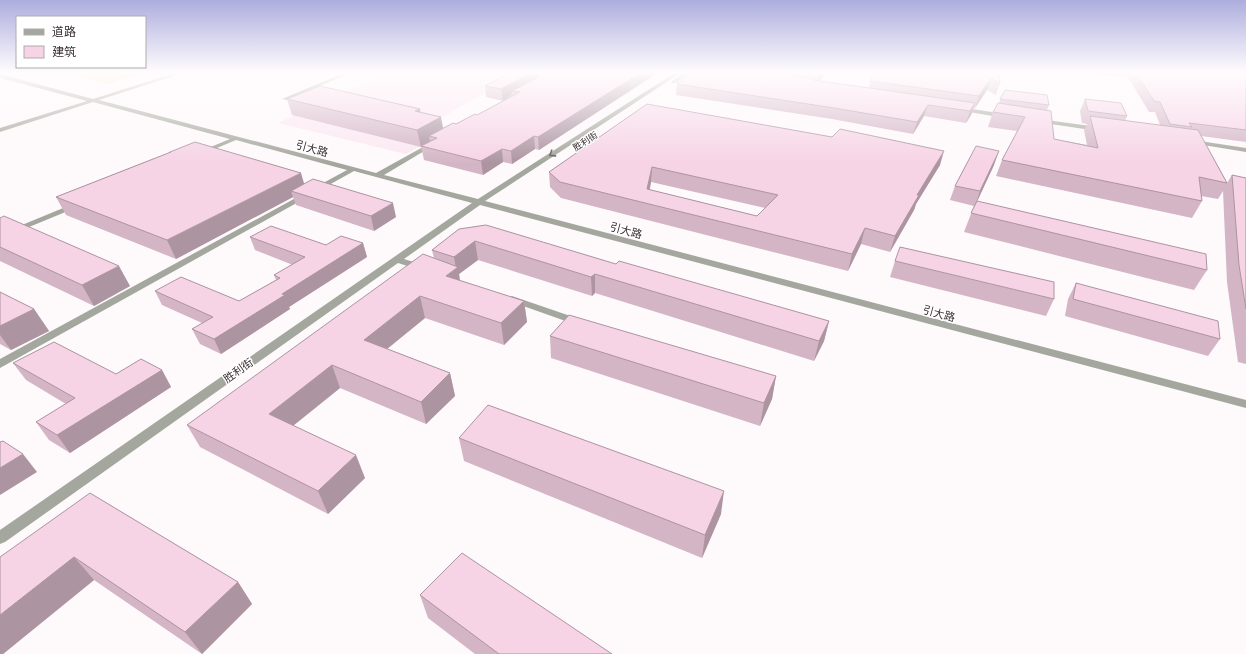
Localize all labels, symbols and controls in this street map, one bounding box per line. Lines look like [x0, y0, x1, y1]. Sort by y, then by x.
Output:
legend [16, 16, 146, 68]
text: 道路 [52, 24, 76, 38]
text: 建筑 [52, 44, 76, 58]
street label: 胜利街 [571, 129, 599, 153]
street label: 引大路 [294, 137, 330, 159]
one-way arrow [549, 149, 556, 157]
street label: 引大路 [608, 219, 644, 241]
street label: 引大路 [921, 302, 957, 324]
street label: 胜利街 [221, 355, 255, 385]

